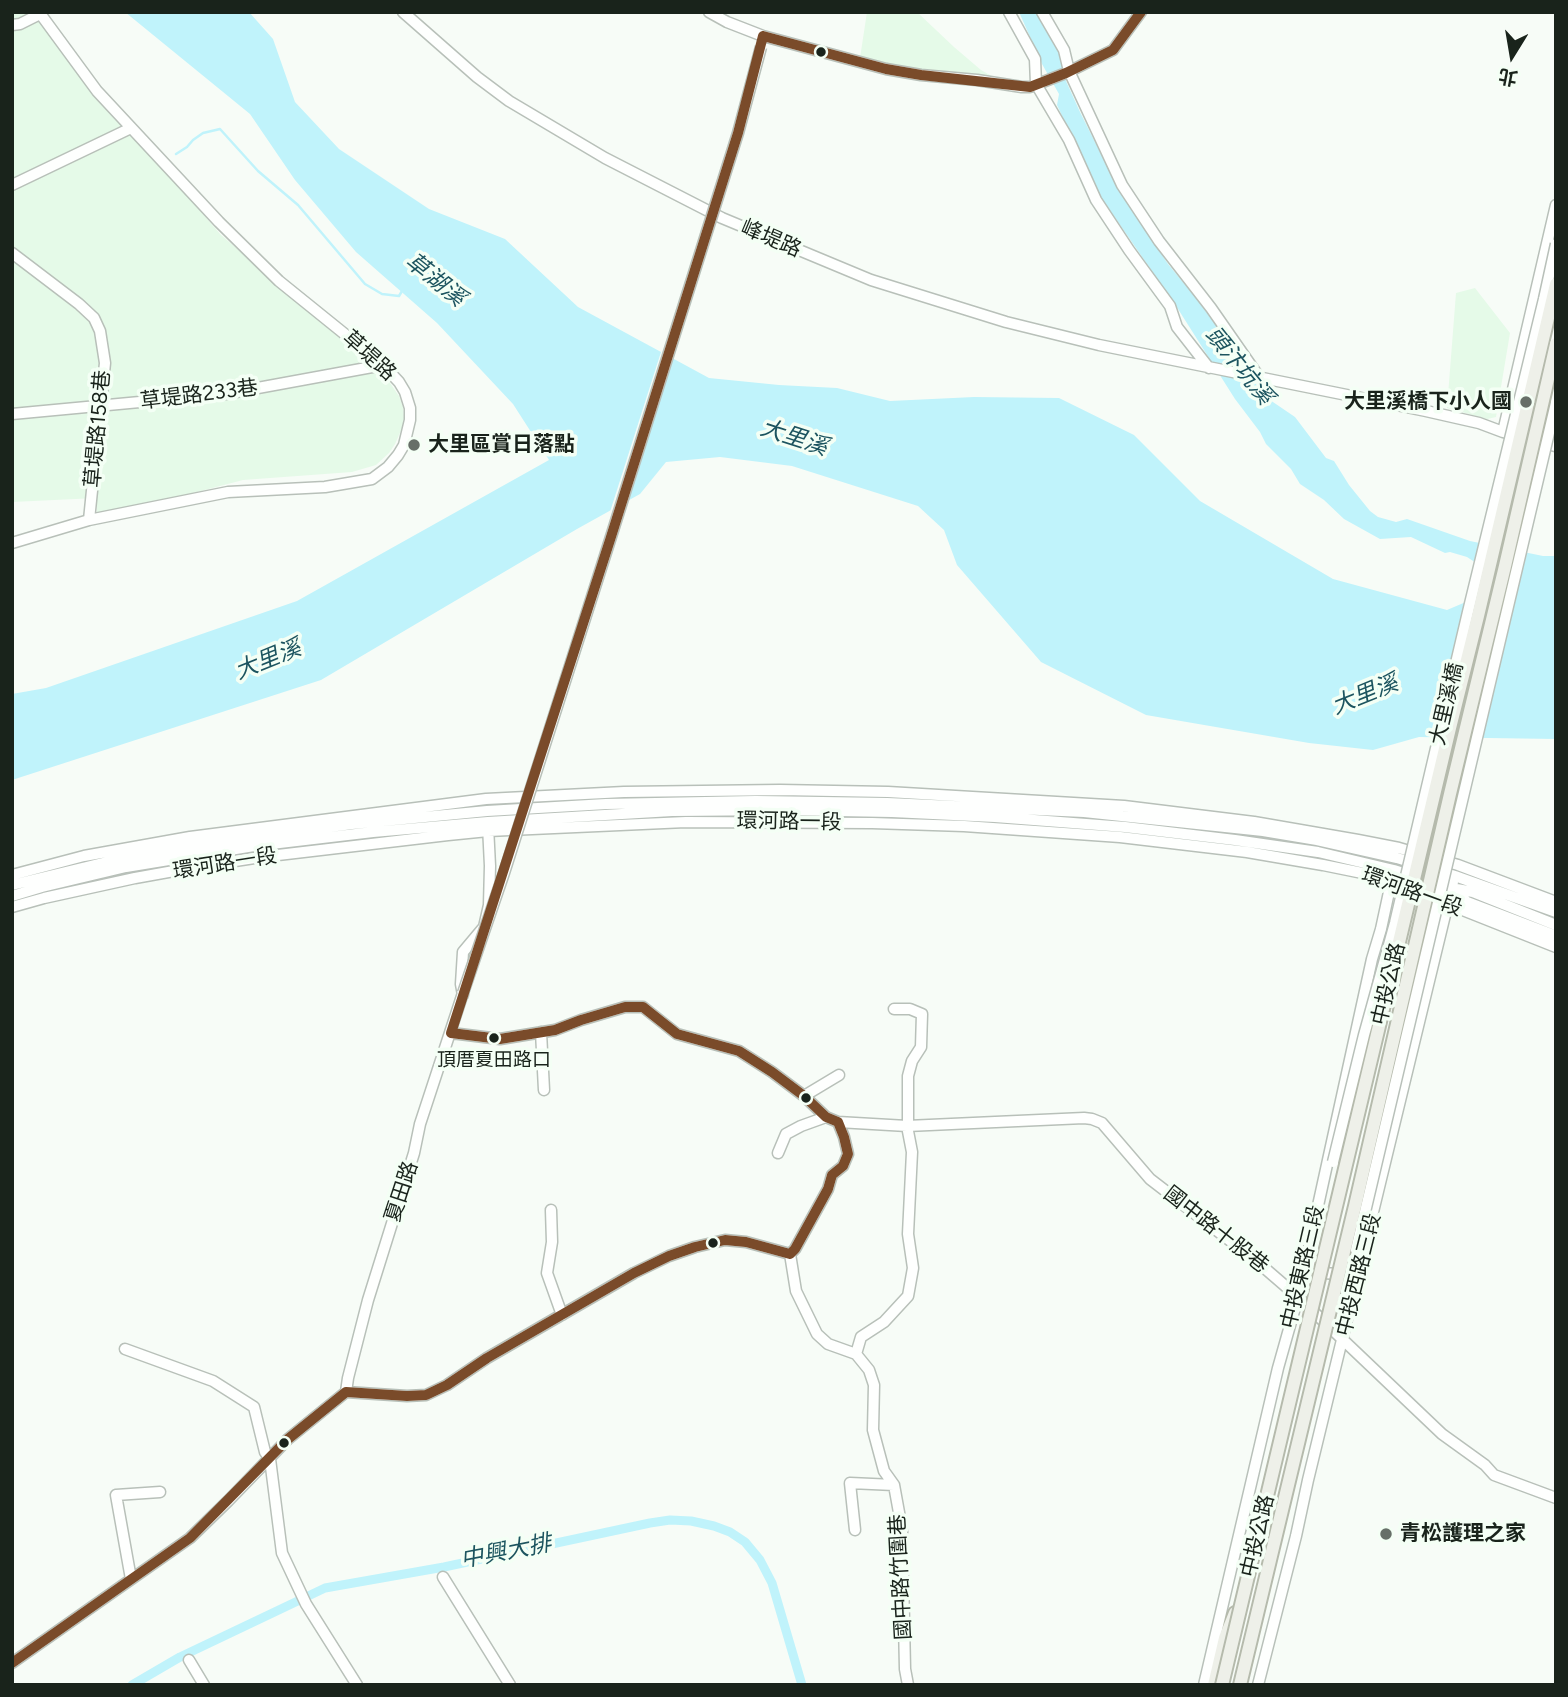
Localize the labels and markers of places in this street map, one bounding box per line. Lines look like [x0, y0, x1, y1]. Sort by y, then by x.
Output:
unlabelled marker [814, 45, 828, 59]
place label: 大里溪橋下小人國 [1344, 389, 1512, 415]
marker: 大里溪橋下小人國 [1518, 394, 1534, 410]
place label: 大里區賞日落點 [428, 432, 575, 458]
marker: 大里區賞日落點 [406, 437, 422, 453]
marker: 頂厝夏田路口 [487, 1031, 501, 1045]
place label: 頂厝夏田路口 [437, 1049, 551, 1071]
unlabelled marker [799, 1091, 813, 1105]
unlabelled marker [706, 1236, 720, 1250]
unlabelled marker [277, 1436, 291, 1450]
place label: 青松護理之家 [1400, 1521, 1526, 1547]
marker: 青松護理之家 [1378, 1526, 1394, 1542]

